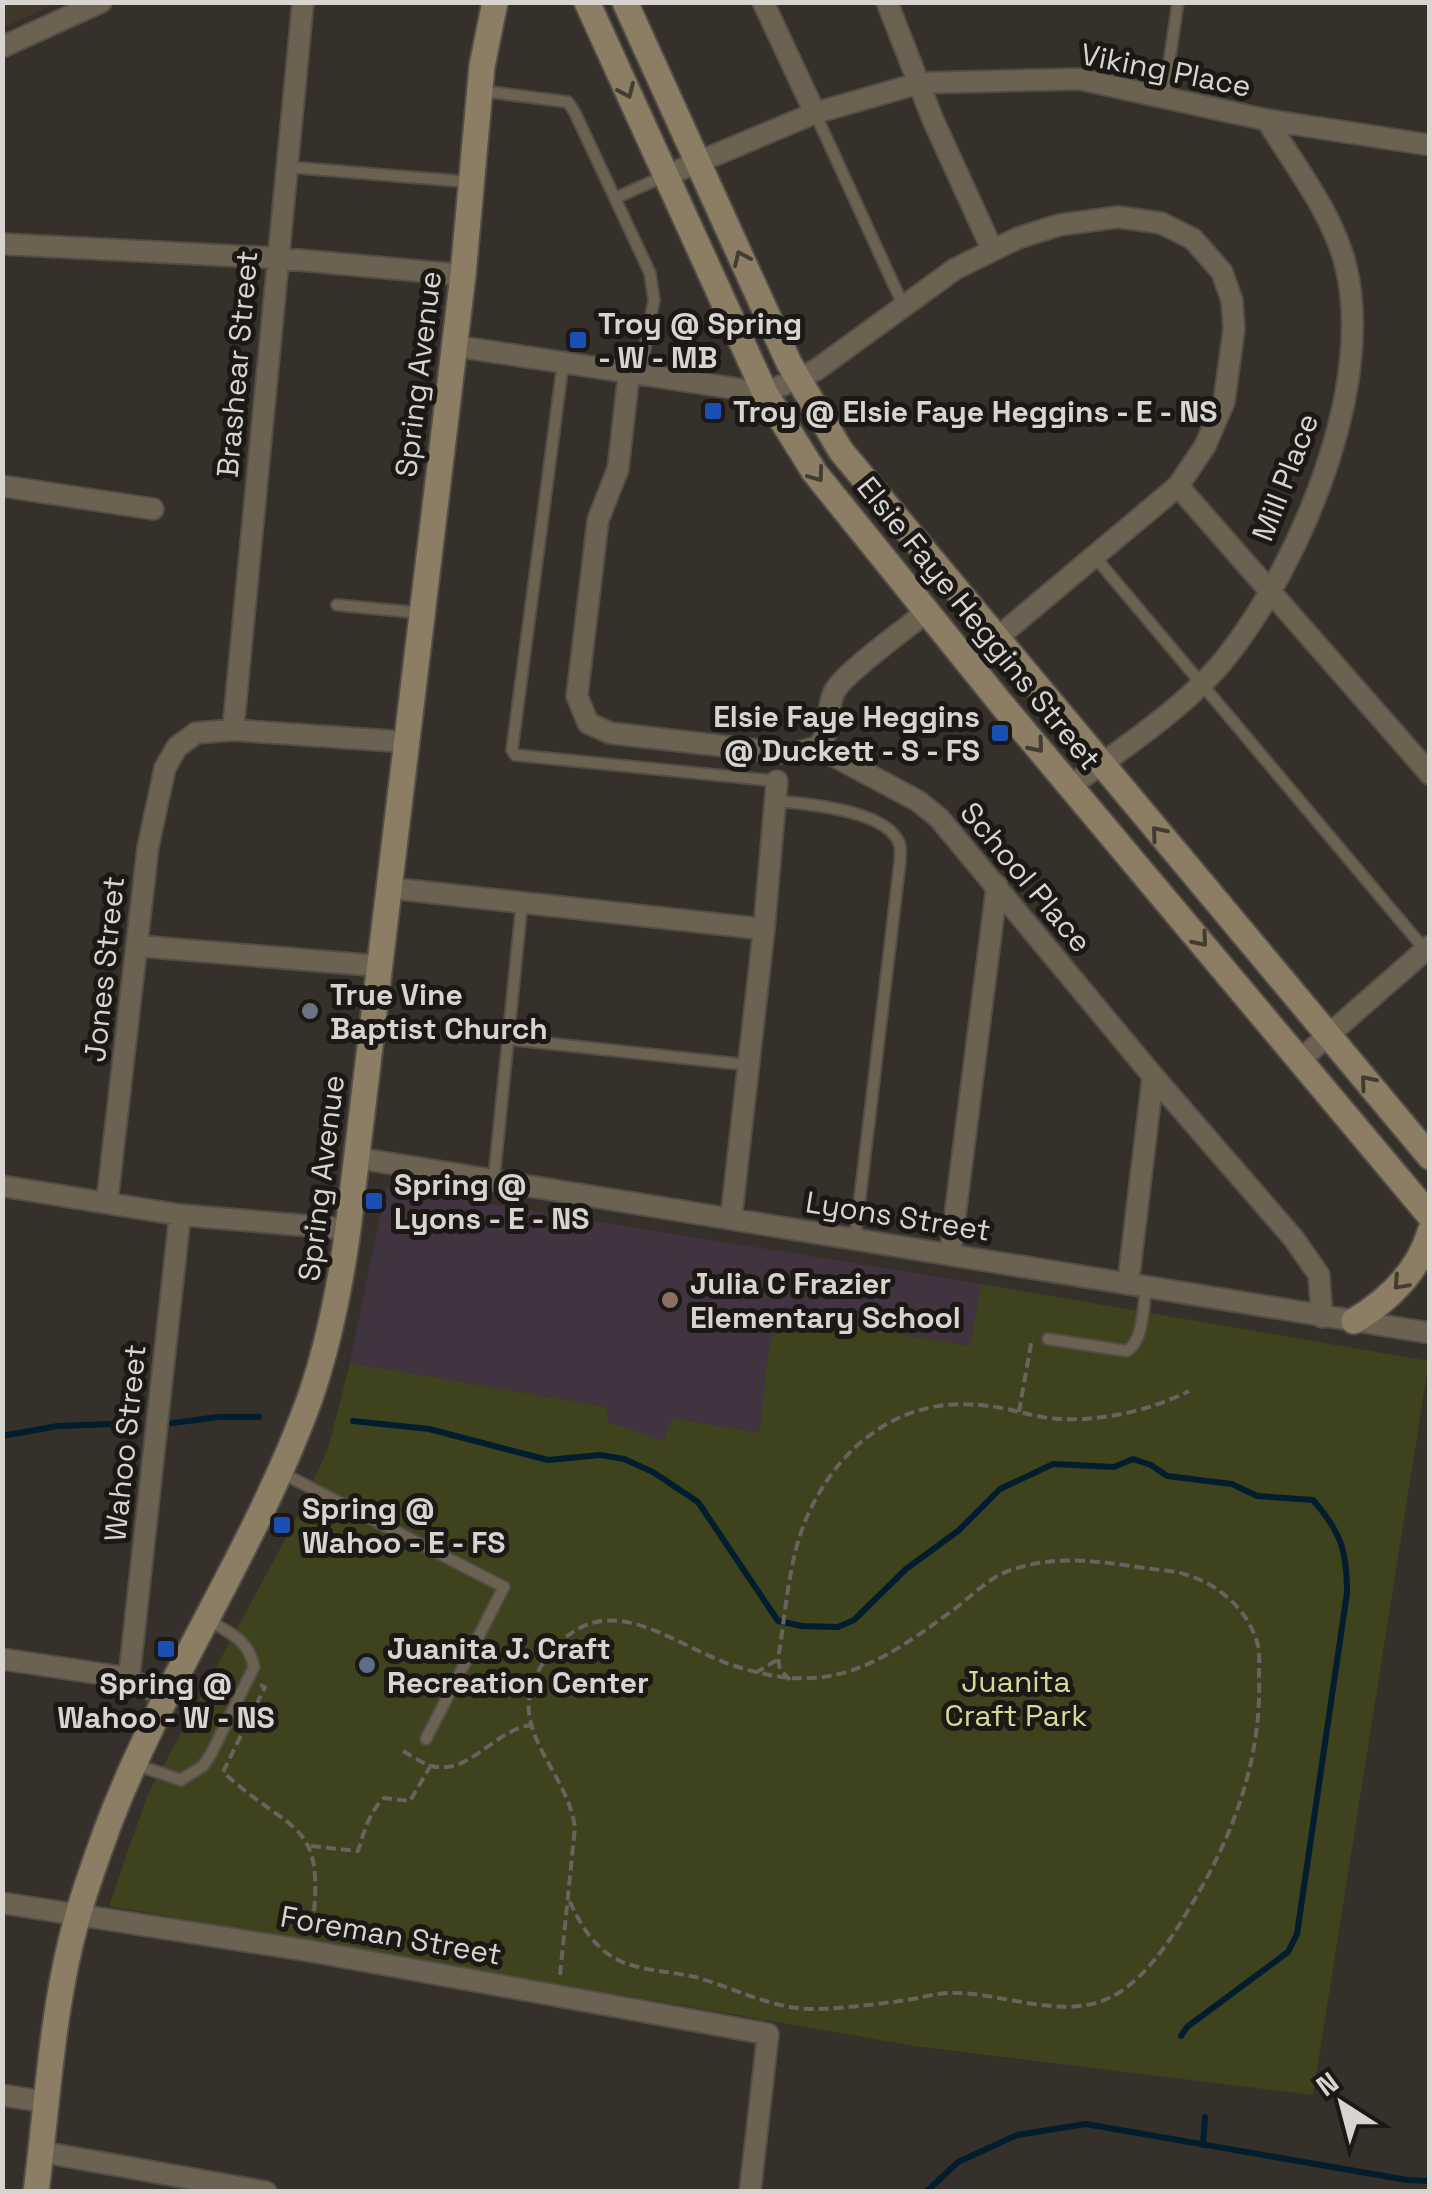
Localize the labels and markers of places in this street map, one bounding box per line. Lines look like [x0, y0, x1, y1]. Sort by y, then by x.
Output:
place label: Troy @ Spring - W - MB [598, 304, 802, 377]
marker: Troy @ Spring - W - MB [567, 329, 589, 351]
place label: Troy @ Elsie Faye Heggins - E - NS [733, 392, 1217, 431]
marker: Troy @ Elsie Faye Heggins - E - NS [702, 400, 724, 422]
place label: Elsie Faye Heggins @ Duckett - S - FS [713, 697, 980, 770]
marker: Elsie Faye Heggins @ Duckett - S - FS [989, 722, 1011, 744]
place label: True Vine Baptist Church [330, 975, 548, 1048]
marker: True Vine Baptist Church [299, 1000, 321, 1022]
place label: Spring @ Lyons - E - NS [394, 1165, 589, 1238]
marker: Spring @ Lyons - E - NS [363, 1190, 385, 1212]
place label: Julia C Frazier Elementary School [690, 1264, 961, 1337]
marker: Julia C Frazier Elementary School [659, 1289, 681, 1311]
place label: Spring @ Wahoo - E - FS [302, 1489, 505, 1562]
marker: Spring @ Wahoo - E - FS [271, 1514, 293, 1536]
place label: Juanita J. Craft Recreation Center [387, 1629, 649, 1702]
marker: Spring @ Wahoo - W - NS [155, 1638, 177, 1660]
marker: Juanita J. Craft Recreation Center [356, 1654, 378, 1676]
place label: Spring @ Wahoo - W - NS [57, 1664, 275, 1737]

